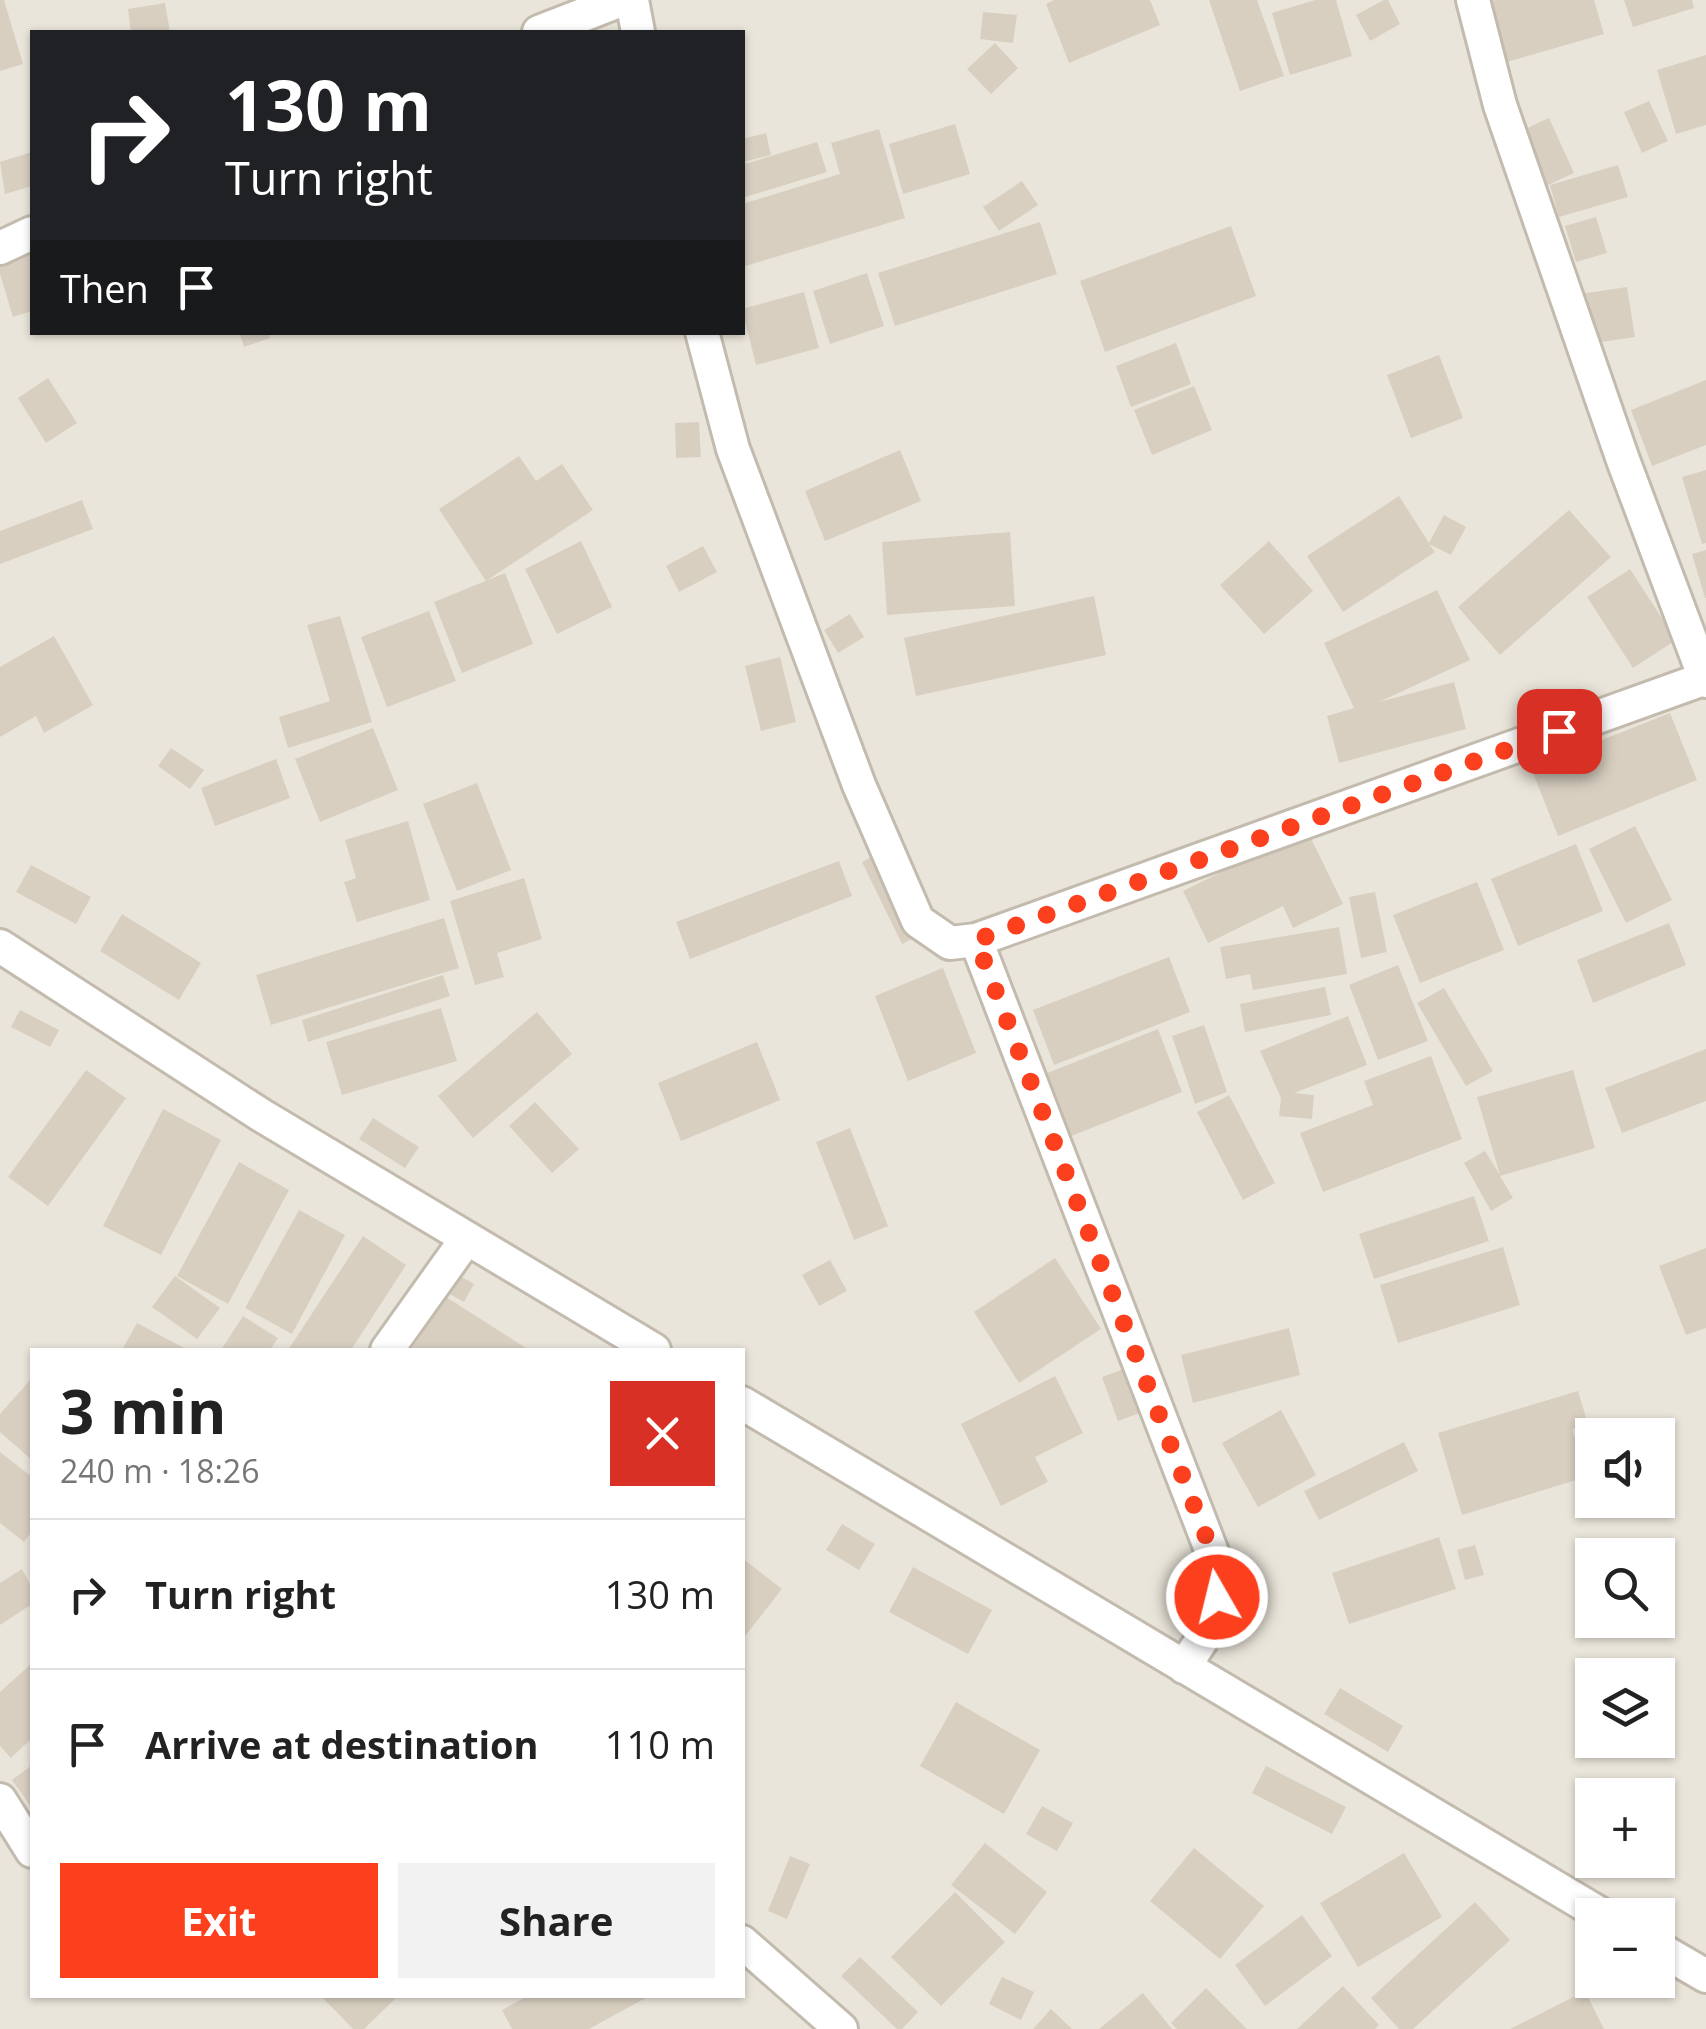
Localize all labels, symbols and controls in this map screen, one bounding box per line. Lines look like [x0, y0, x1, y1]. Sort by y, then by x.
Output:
text: 130 m [225, 56, 432, 152]
icon: right [60, 70, 190, 200]
text: Turn right [225, 147, 433, 208]
icon: arrive [169, 260, 224, 315]
text: Then [60, 262, 149, 314]
pin [1517, 689, 1602, 774]
icon: arrive [1532, 704, 1587, 759]
text: 3 min [60, 1370, 227, 1452]
button: close [610, 1381, 715, 1486]
map controls [1575, 1418, 1675, 1998]
button: sound [1575, 1418, 1675, 1518]
text: 240 m · 18:26 [60, 1449, 259, 1492]
button: search [1575, 1538, 1675, 1638]
position arrow [1165, 1545, 1269, 1649]
icon: right [60, 1567, 115, 1622]
text: Turn right [145, 1568, 336, 1620]
text: 130 m [605, 1568, 715, 1620]
button: layers [1575, 1658, 1675, 1758]
icon: arrive [60, 1717, 115, 1772]
text: Arrive at destination [145, 1718, 539, 1770]
text: 110 m [605, 1718, 715, 1770]
button: + [1575, 1778, 1675, 1878]
button: Exit [60, 1863, 378, 1978]
button: Share [398, 1863, 715, 1978]
button: − [1575, 1898, 1675, 1998]

